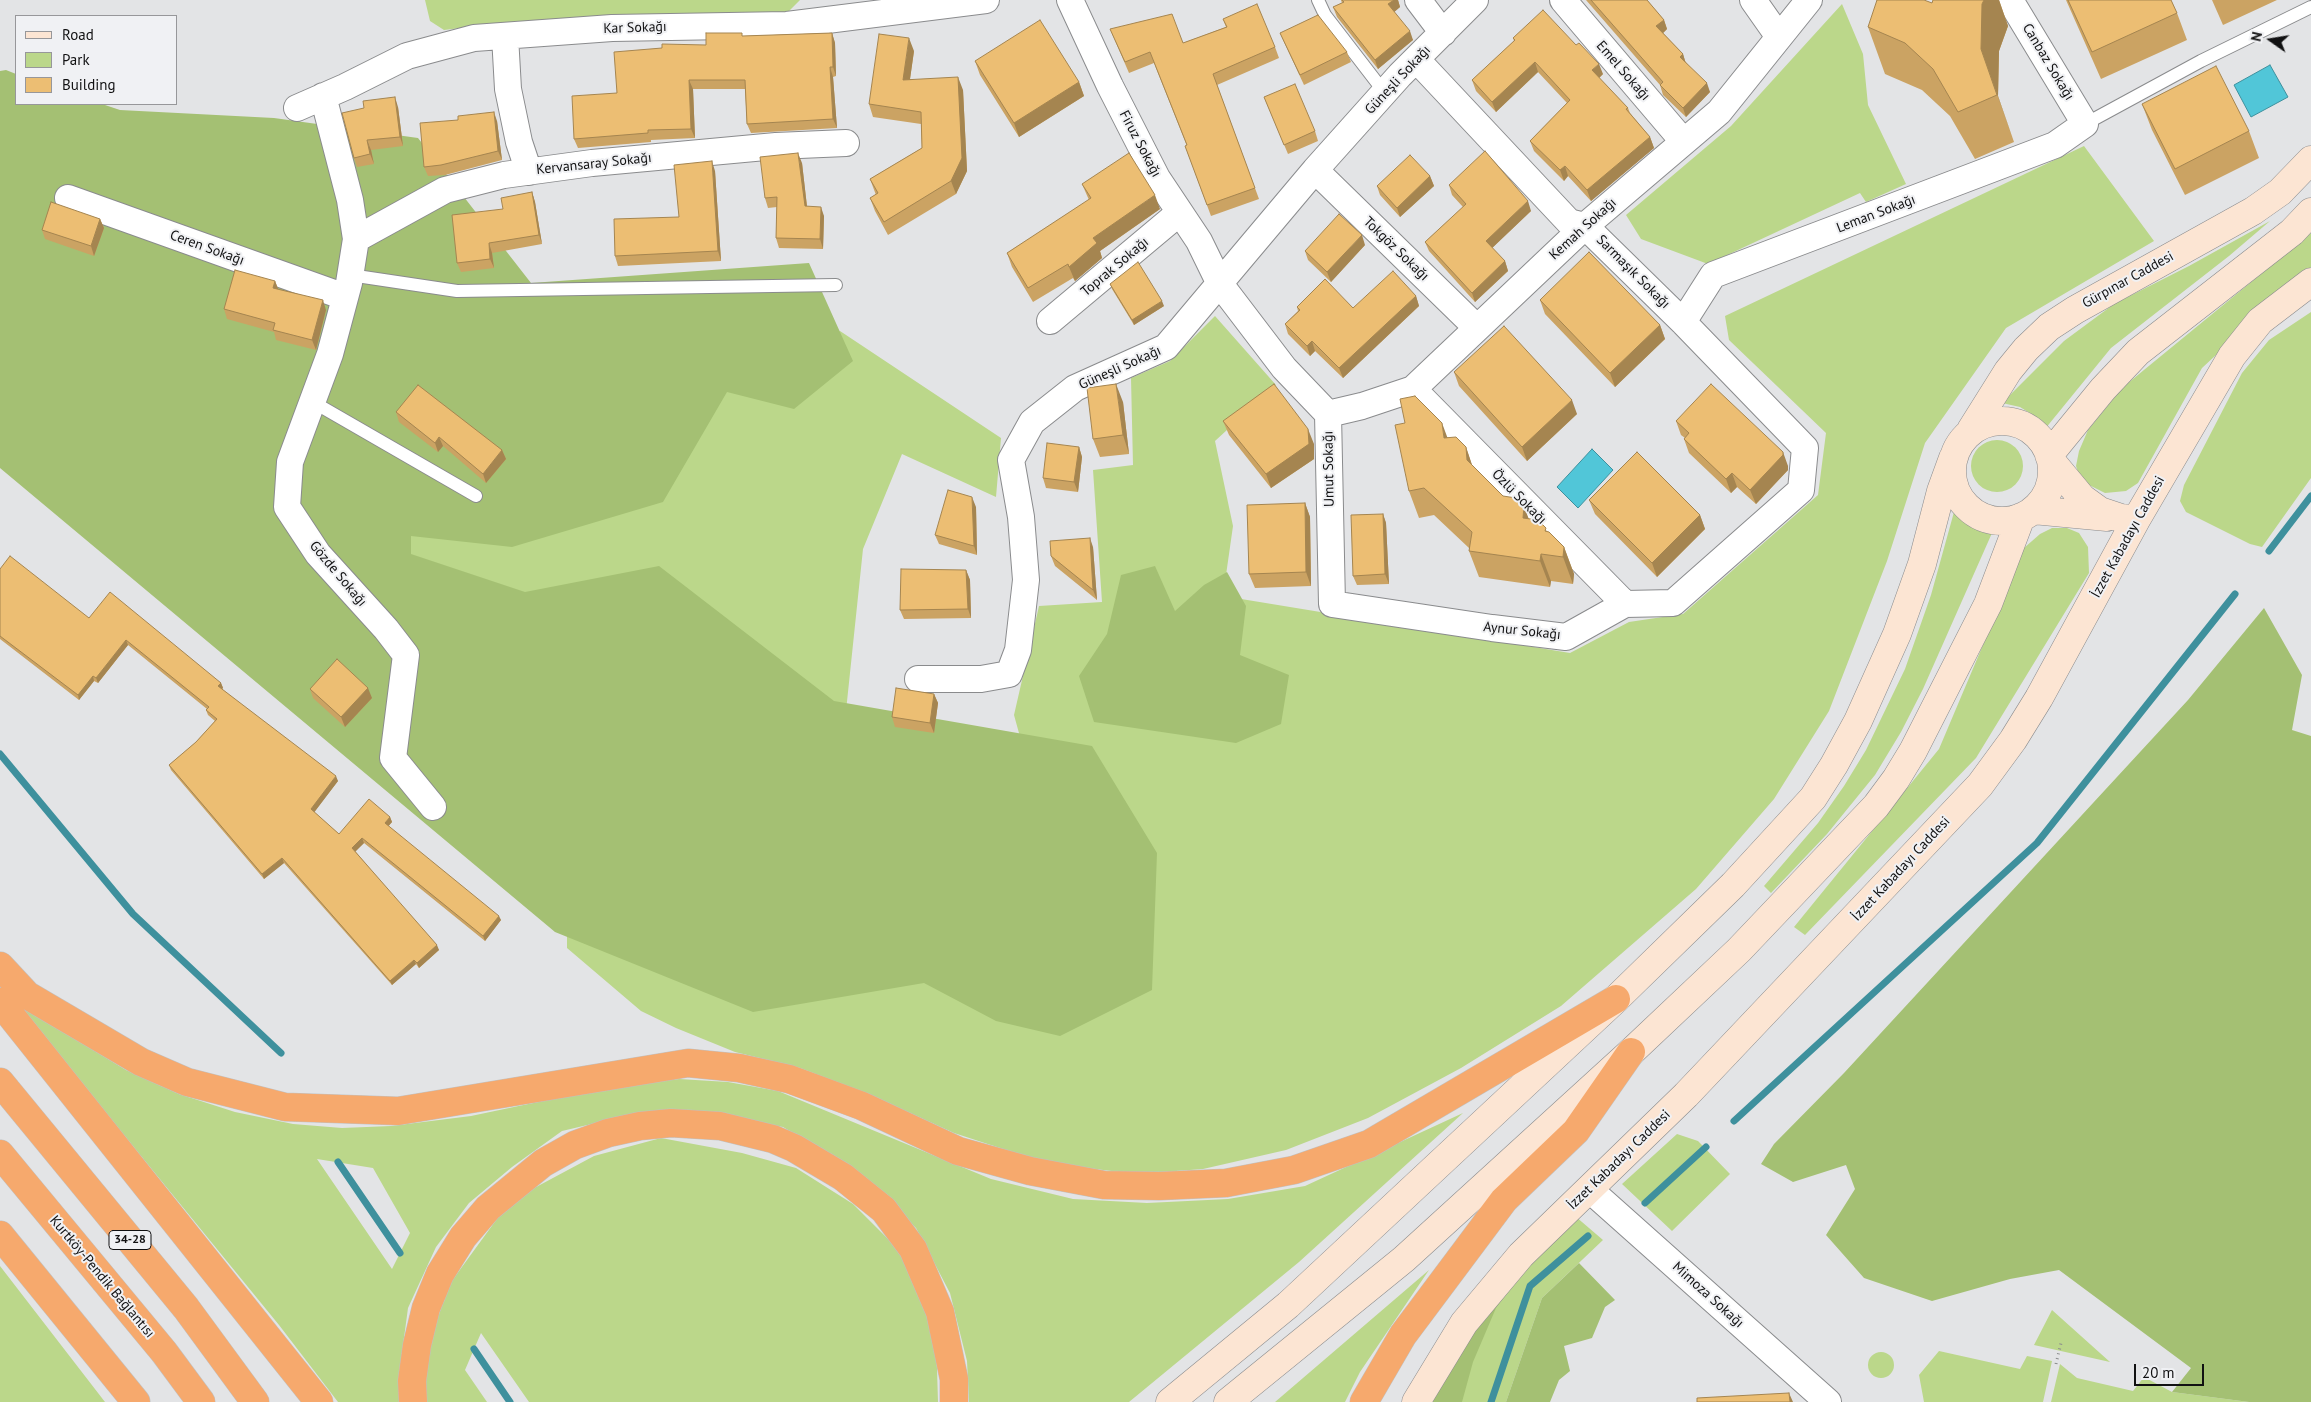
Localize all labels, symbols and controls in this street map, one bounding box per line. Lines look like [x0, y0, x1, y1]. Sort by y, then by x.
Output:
legend [15, 15, 178, 105]
north arrow [2246, 15, 2296, 65]
street label: Kar Sokağı [603, 18, 667, 38]
street label: Canbaz Sokağı [2018, 21, 2078, 103]
text: Road [62, 25, 94, 44]
text: N [2247, 30, 2266, 43]
street label: Emel Sokağı [1592, 38, 1654, 104]
street label: Güneşli Sokağı [1362, 42, 1434, 118]
text: Park [62, 50, 90, 69]
text: Building [62, 75, 116, 94]
street label: Firuz Sokağı [1115, 108, 1165, 180]
street label: Kervansaray Sokağı [536, 150, 652, 178]
street label: Leman Sokağı [1834, 191, 1918, 237]
street label: Kemah Sokağı [1546, 194, 1620, 264]
street label: Tokgöz Sokağı [1360, 214, 1432, 284]
street label: Ceren Sokağı [168, 227, 246, 269]
street label: Sarmaşık Sokağı [1593, 232, 1673, 312]
street label: Toprak Sokağı [1078, 234, 1152, 300]
street label: Gürpınar Caddesi [2079, 248, 2177, 312]
street label: Güneşli Sokağı [1076, 342, 1164, 394]
street label: Umut Sokağı [1320, 431, 1338, 507]
street label: Özlü Sokağı [1488, 466, 1550, 528]
street label: İzzet Kabadayı Caddesi [2088, 473, 2168, 601]
street label: Gözde Sokağı [306, 538, 370, 610]
street label: Aynur Sokağı [1482, 619, 1562, 643]
street label: İzzet Kabadayı Caddesi [1848, 813, 1954, 925]
street label: İzzet Kabadayı Caddesi [1564, 1107, 1674, 1213]
street label: Kurtköy-Pendik Bağlantısı [46, 1212, 158, 1342]
road number: 34-28 [109, 1230, 151, 1250]
street label: Mimoza Sokağı [1669, 1259, 1747, 1331]
scale bar [2136, 1354, 2206, 1386]
text: 20 m [2142, 1363, 2175, 1382]

